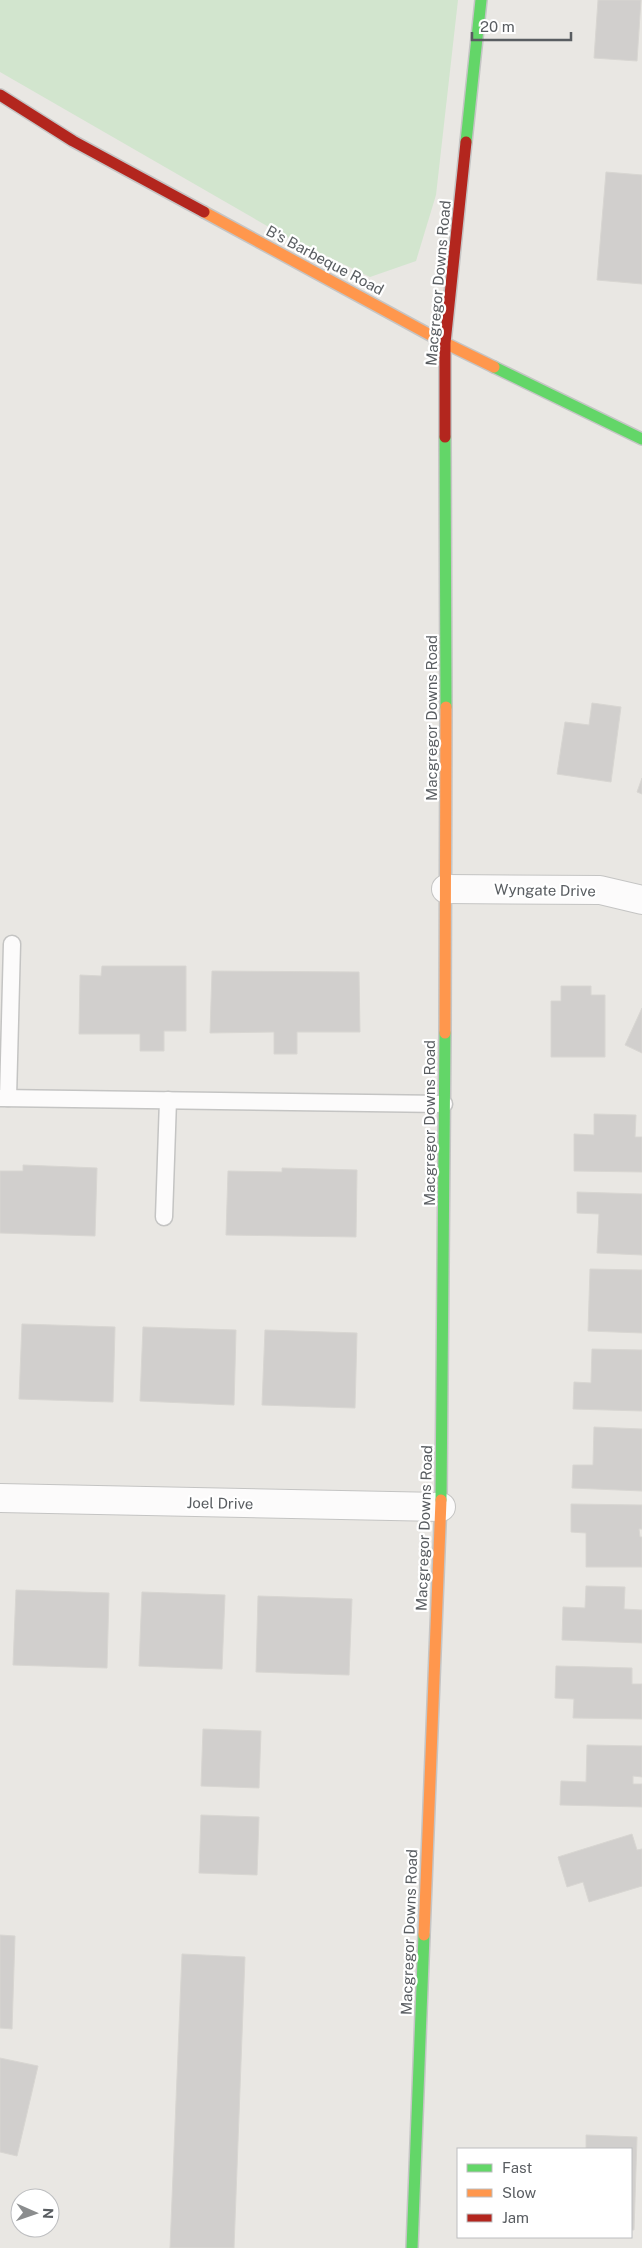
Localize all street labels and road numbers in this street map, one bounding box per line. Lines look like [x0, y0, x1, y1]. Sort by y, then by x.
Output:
street label: Macgregor Downs Road [422, 200, 454, 366]
street label: B's Barbeque Road [263, 222, 387, 298]
street label: Macgregor Downs Road [423, 635, 440, 801]
street label: Wyngate Drive [494, 881, 596, 899]
street label: Macgregor Downs Road [421, 1040, 438, 1206]
street label: Macgregor Downs Road [413, 1445, 435, 1611]
street label: Joel Drive [186, 1494, 254, 1512]
street label: Macgregor Downs Road [398, 1849, 420, 2015]

